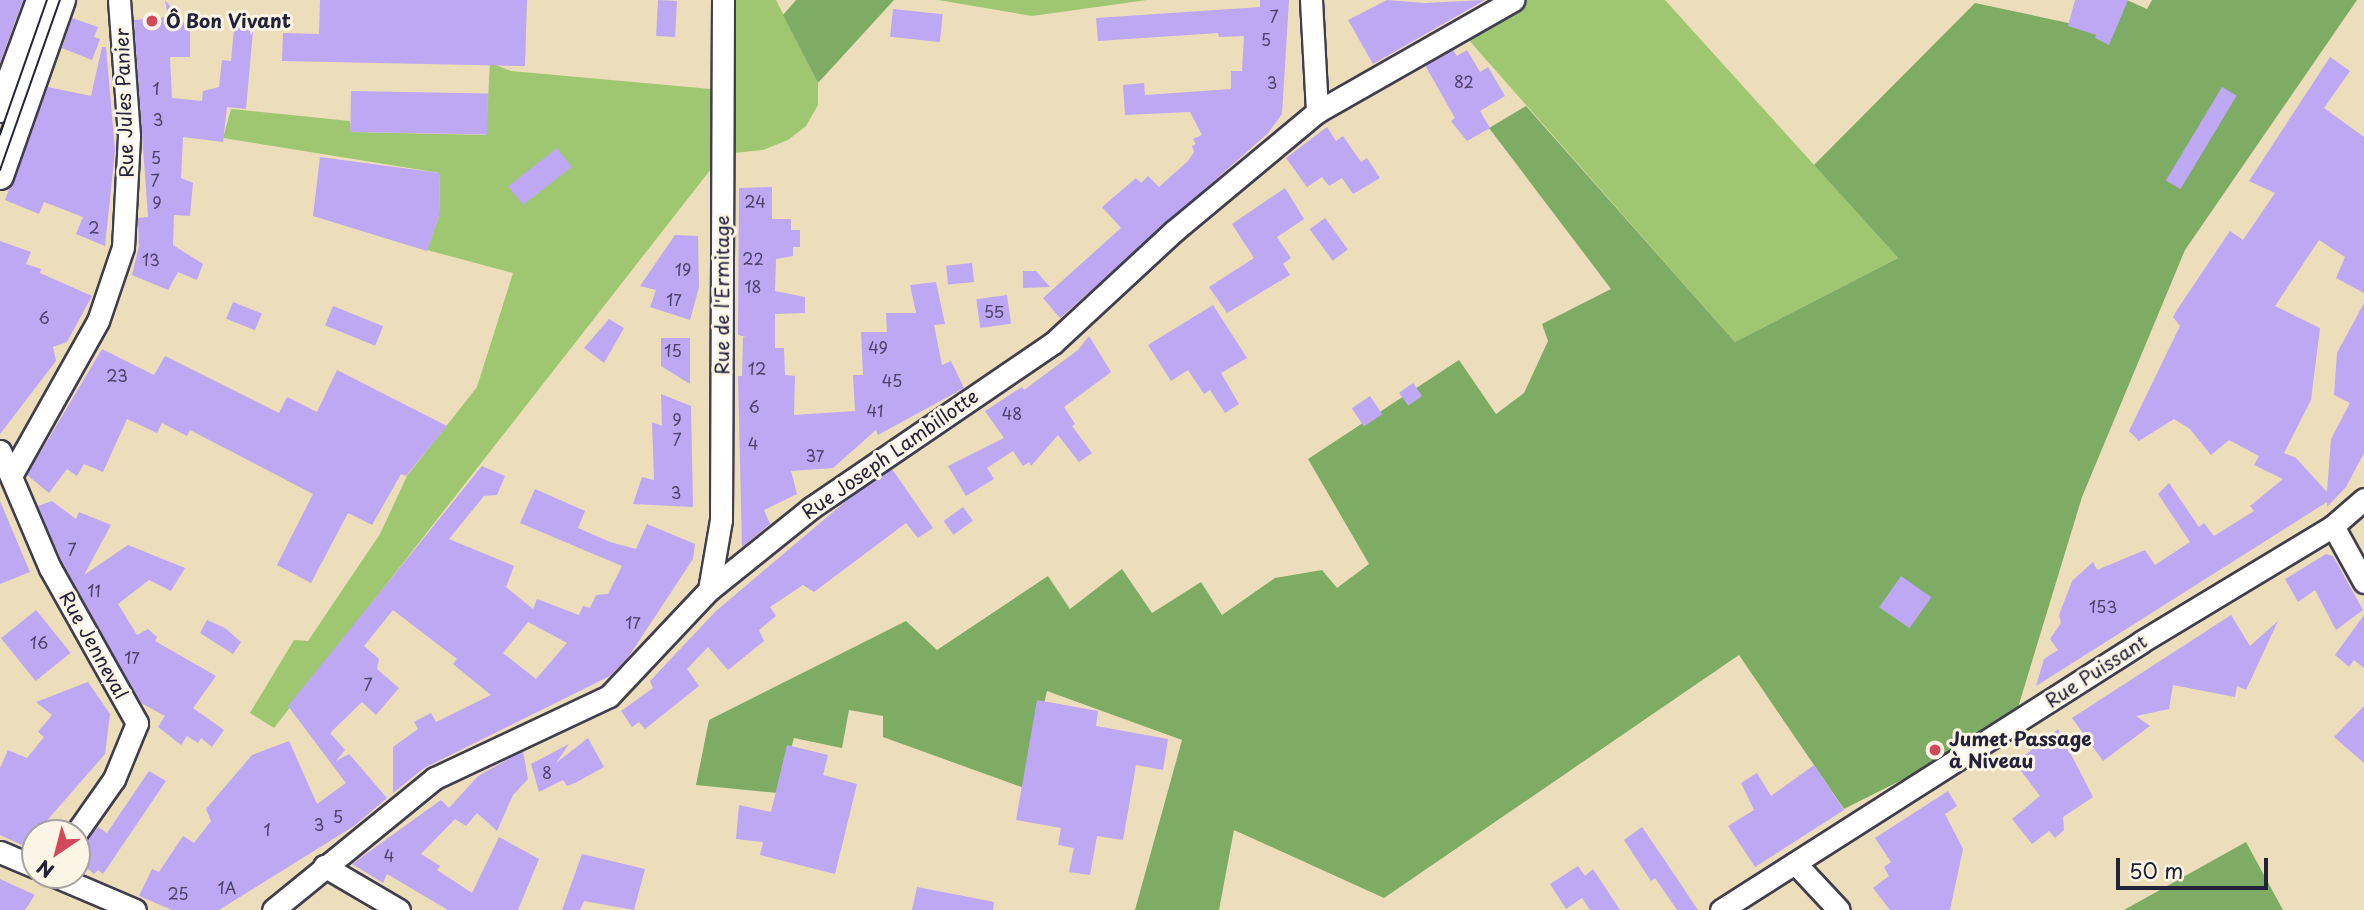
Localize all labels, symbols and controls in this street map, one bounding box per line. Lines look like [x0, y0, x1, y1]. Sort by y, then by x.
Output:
house number: 7 [1269, 6, 1279, 26]
place label: Ô Bon Vivant [166, 10, 292, 32]
marker: Ô Bon Vivant [144, 13, 160, 29]
street label: Rue Jules Panier [110, 26, 138, 180]
house number: 5 [1261, 29, 1271, 49]
house number: 82 [1454, 71, 1474, 91]
house number: 3 [1267, 72, 1277, 92]
house number: 1 [152, 78, 160, 98]
house number: 3 [153, 109, 163, 129]
house number: 5 [151, 147, 161, 167]
house number: 7 [150, 170, 160, 190]
house number: 24 [744, 191, 766, 211]
house number: 9 [152, 192, 162, 212]
street label: Rue de l'Ermitage [711, 214, 733, 376]
house number: 2 [88, 217, 100, 237]
house number: 22 [742, 248, 764, 268]
house number: 13 [142, 249, 160, 269]
house number: 19 [675, 259, 691, 279]
house number: 18 [744, 276, 762, 296]
house number: 17 [666, 289, 682, 309]
house number: 55 [984, 301, 1004, 321]
house number: 6 [38, 307, 50, 327]
house number: 49 [868, 337, 888, 357]
house number: 15 [664, 340, 682, 360]
house number: 12 [748, 358, 766, 378]
house number: 23 [106, 365, 128, 385]
house number: 45 [882, 370, 902, 390]
street label: Rue Joseph Lambillotte [796, 384, 984, 524]
house number: 6 [748, 396, 760, 416]
house number: 41 [867, 400, 883, 420]
house number: 48 [1002, 403, 1022, 423]
house number: 9 [672, 409, 682, 429]
house number: 7 [672, 429, 682, 449]
house number: 4 [748, 433, 758, 453]
house number: 37 [806, 445, 824, 465]
house number: 3 [671, 482, 681, 502]
house number: 7 [67, 539, 77, 559]
house number: 11 [87, 580, 101, 600]
street label: Rue Jenneval [55, 586, 133, 704]
house number: 153 [2089, 596, 2117, 616]
house number: 17 [625, 612, 641, 632]
street label: Rue Puissant [2040, 629, 2152, 713]
house number: 16 [30, 632, 48, 652]
house number: 17 [124, 647, 140, 667]
house number: 7 [363, 674, 373, 694]
place label: Jumet Passage à Niveau [1949, 728, 2093, 772]
marker: Jumet Passage à Niveau [1927, 742, 1943, 758]
house number: 8 [542, 762, 552, 782]
house number: 5 [333, 806, 343, 826]
house number: 3 [314, 814, 324, 834]
north arrow [21, 819, 91, 889]
house number: 1 [263, 819, 271, 839]
scale bar [2119, 844, 2271, 888]
house number: 4 [384, 845, 394, 865]
text: N [31, 854, 59, 885]
text: 50 m [2129, 854, 2183, 886]
house number: 1A [218, 877, 236, 897]
house number: 25 [167, 883, 189, 903]

